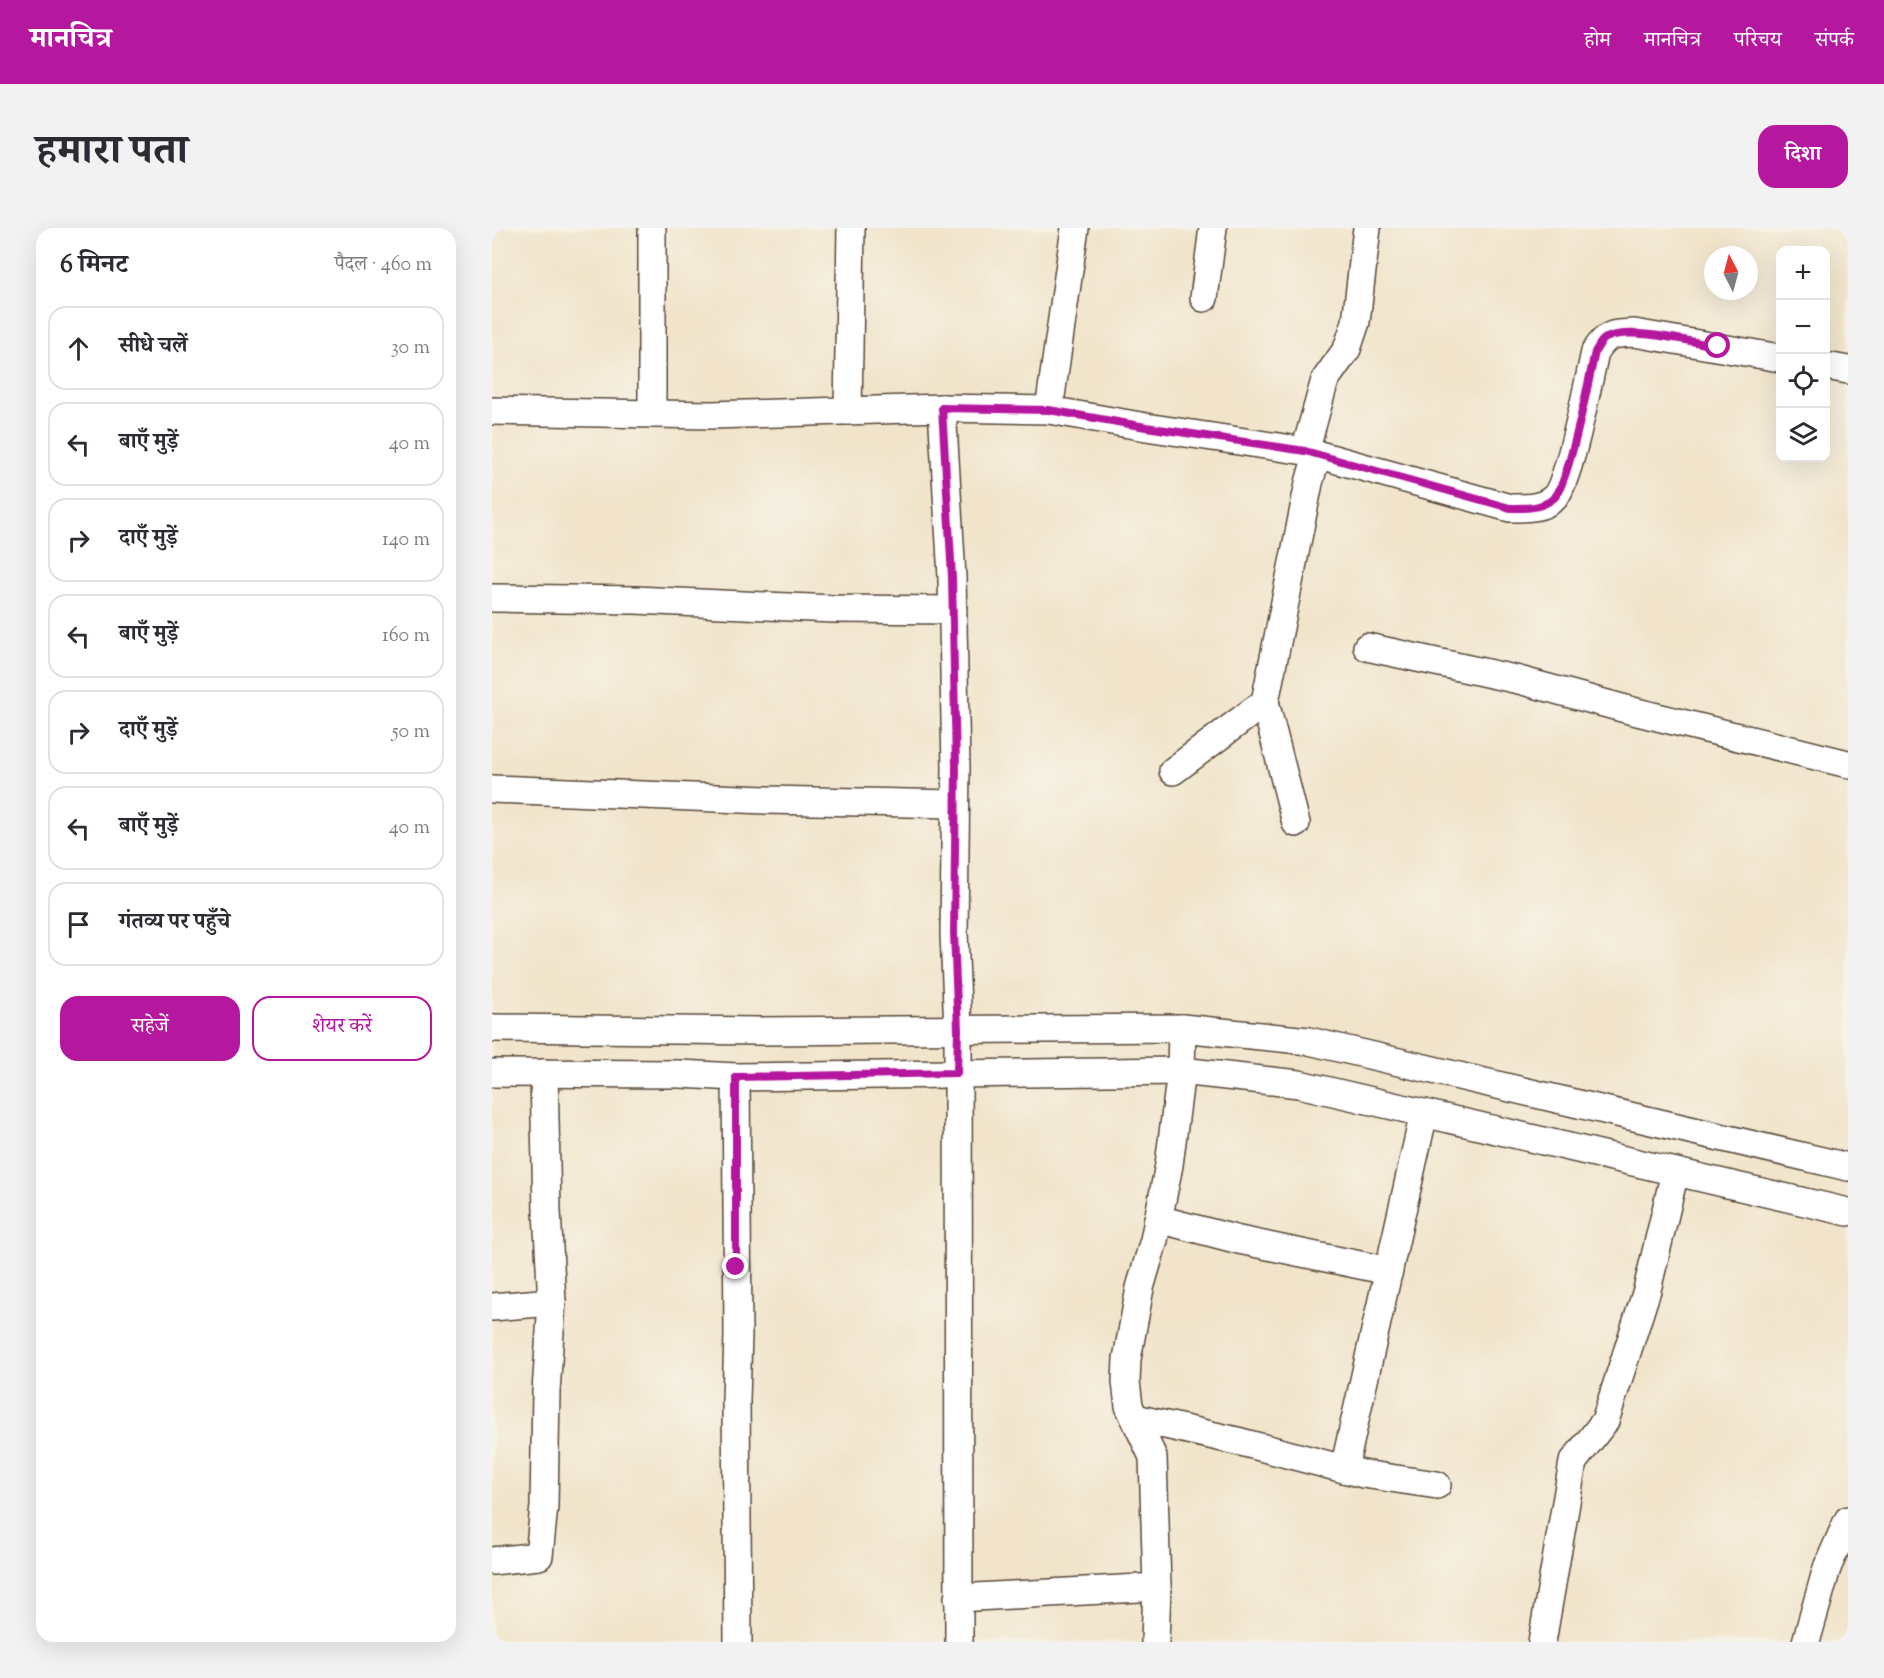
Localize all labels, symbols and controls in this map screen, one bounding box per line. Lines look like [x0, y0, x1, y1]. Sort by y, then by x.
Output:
text: मानचित्र [30, 20, 112, 60]
text: होम [1584, 26, 1611, 56]
text: मानचित्र [1644, 26, 1701, 56]
text: परिचय [1734, 26, 1782, 56]
text: संपर्क [1815, 26, 1854, 56]
text: हमारा पता [36, 123, 188, 183]
button: दिशा [1758, 125, 1848, 188]
north arrow [1704, 246, 1758, 300]
map controls [1776, 246, 1830, 462]
button: + [1776, 246, 1830, 300]
text: 6 मिनट [60, 247, 128, 284]
text: पैदल · 460 m [335, 251, 432, 280]
button: − [1776, 300, 1830, 354]
text: सीधे चलें [119, 331, 188, 363]
icon: ahead [62, 332, 95, 365]
route start [1704, 332, 1730, 358]
text: 30 m [391, 334, 430, 363]
button: locate [1776, 354, 1830, 408]
button: layers [1776, 408, 1830, 462]
text: बाएँ मुड़ें [119, 427, 178, 459]
icon: left [62, 428, 95, 461]
text: 40 m [389, 430, 430, 459]
text: दाएँ मुड़ें [119, 523, 178, 555]
icon: right [62, 524, 95, 557]
text: 140 m [382, 526, 430, 555]
text: बाएँ मुड़ें [119, 619, 178, 651]
icon: left [62, 620, 95, 653]
text: 160 m [382, 622, 430, 651]
text: दाएँ मुड़ें [119, 715, 178, 747]
icon: right [62, 716, 95, 749]
text: 50 m [392, 718, 430, 747]
text: बाएँ मुड़ें [119, 811, 178, 843]
icon: left [62, 812, 95, 845]
text: 40 m [389, 814, 430, 843]
text: गंतव्य पर पहुँचे [119, 907, 230, 939]
icon: arrive [62, 908, 95, 941]
button: सहेजें [60, 996, 240, 1061]
button: शेयर करें [252, 996, 432, 1061]
route end [722, 1253, 748, 1279]

